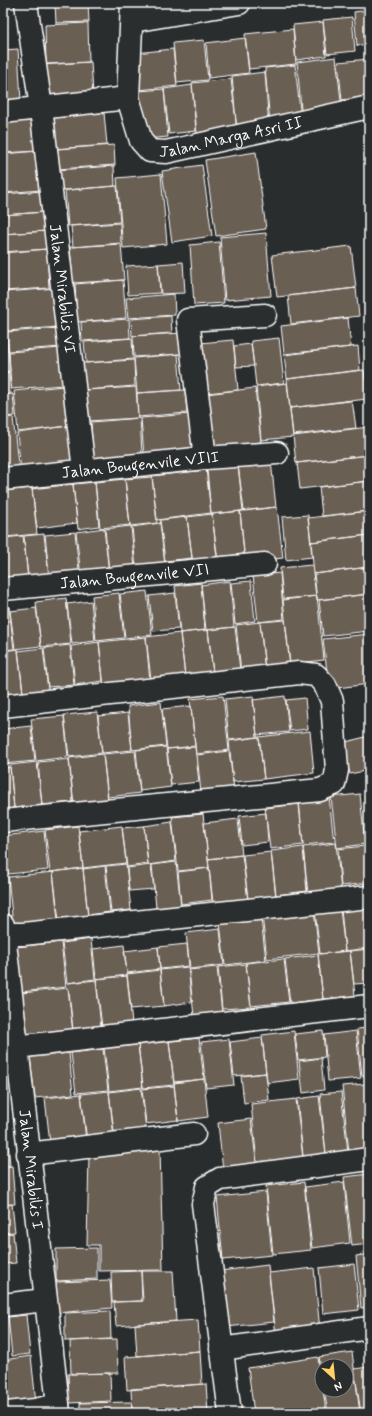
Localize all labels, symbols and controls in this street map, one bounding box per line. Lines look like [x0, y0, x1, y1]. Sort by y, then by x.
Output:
street label: Jalan Marga Asri II [159, 112, 305, 163]
street label: Jalan Mirabilis VI [44, 223, 81, 355]
street label: Jalan Bougenvile VIII [60, 447, 220, 483]
street label: Jalan Bougenvile VII [59, 559, 210, 594]
street label: Jalan Mirabilis I [14, 1108, 48, 1230]
north arrow [314, 1358, 354, 1398]
text: N [332, 1378, 345, 1394]

